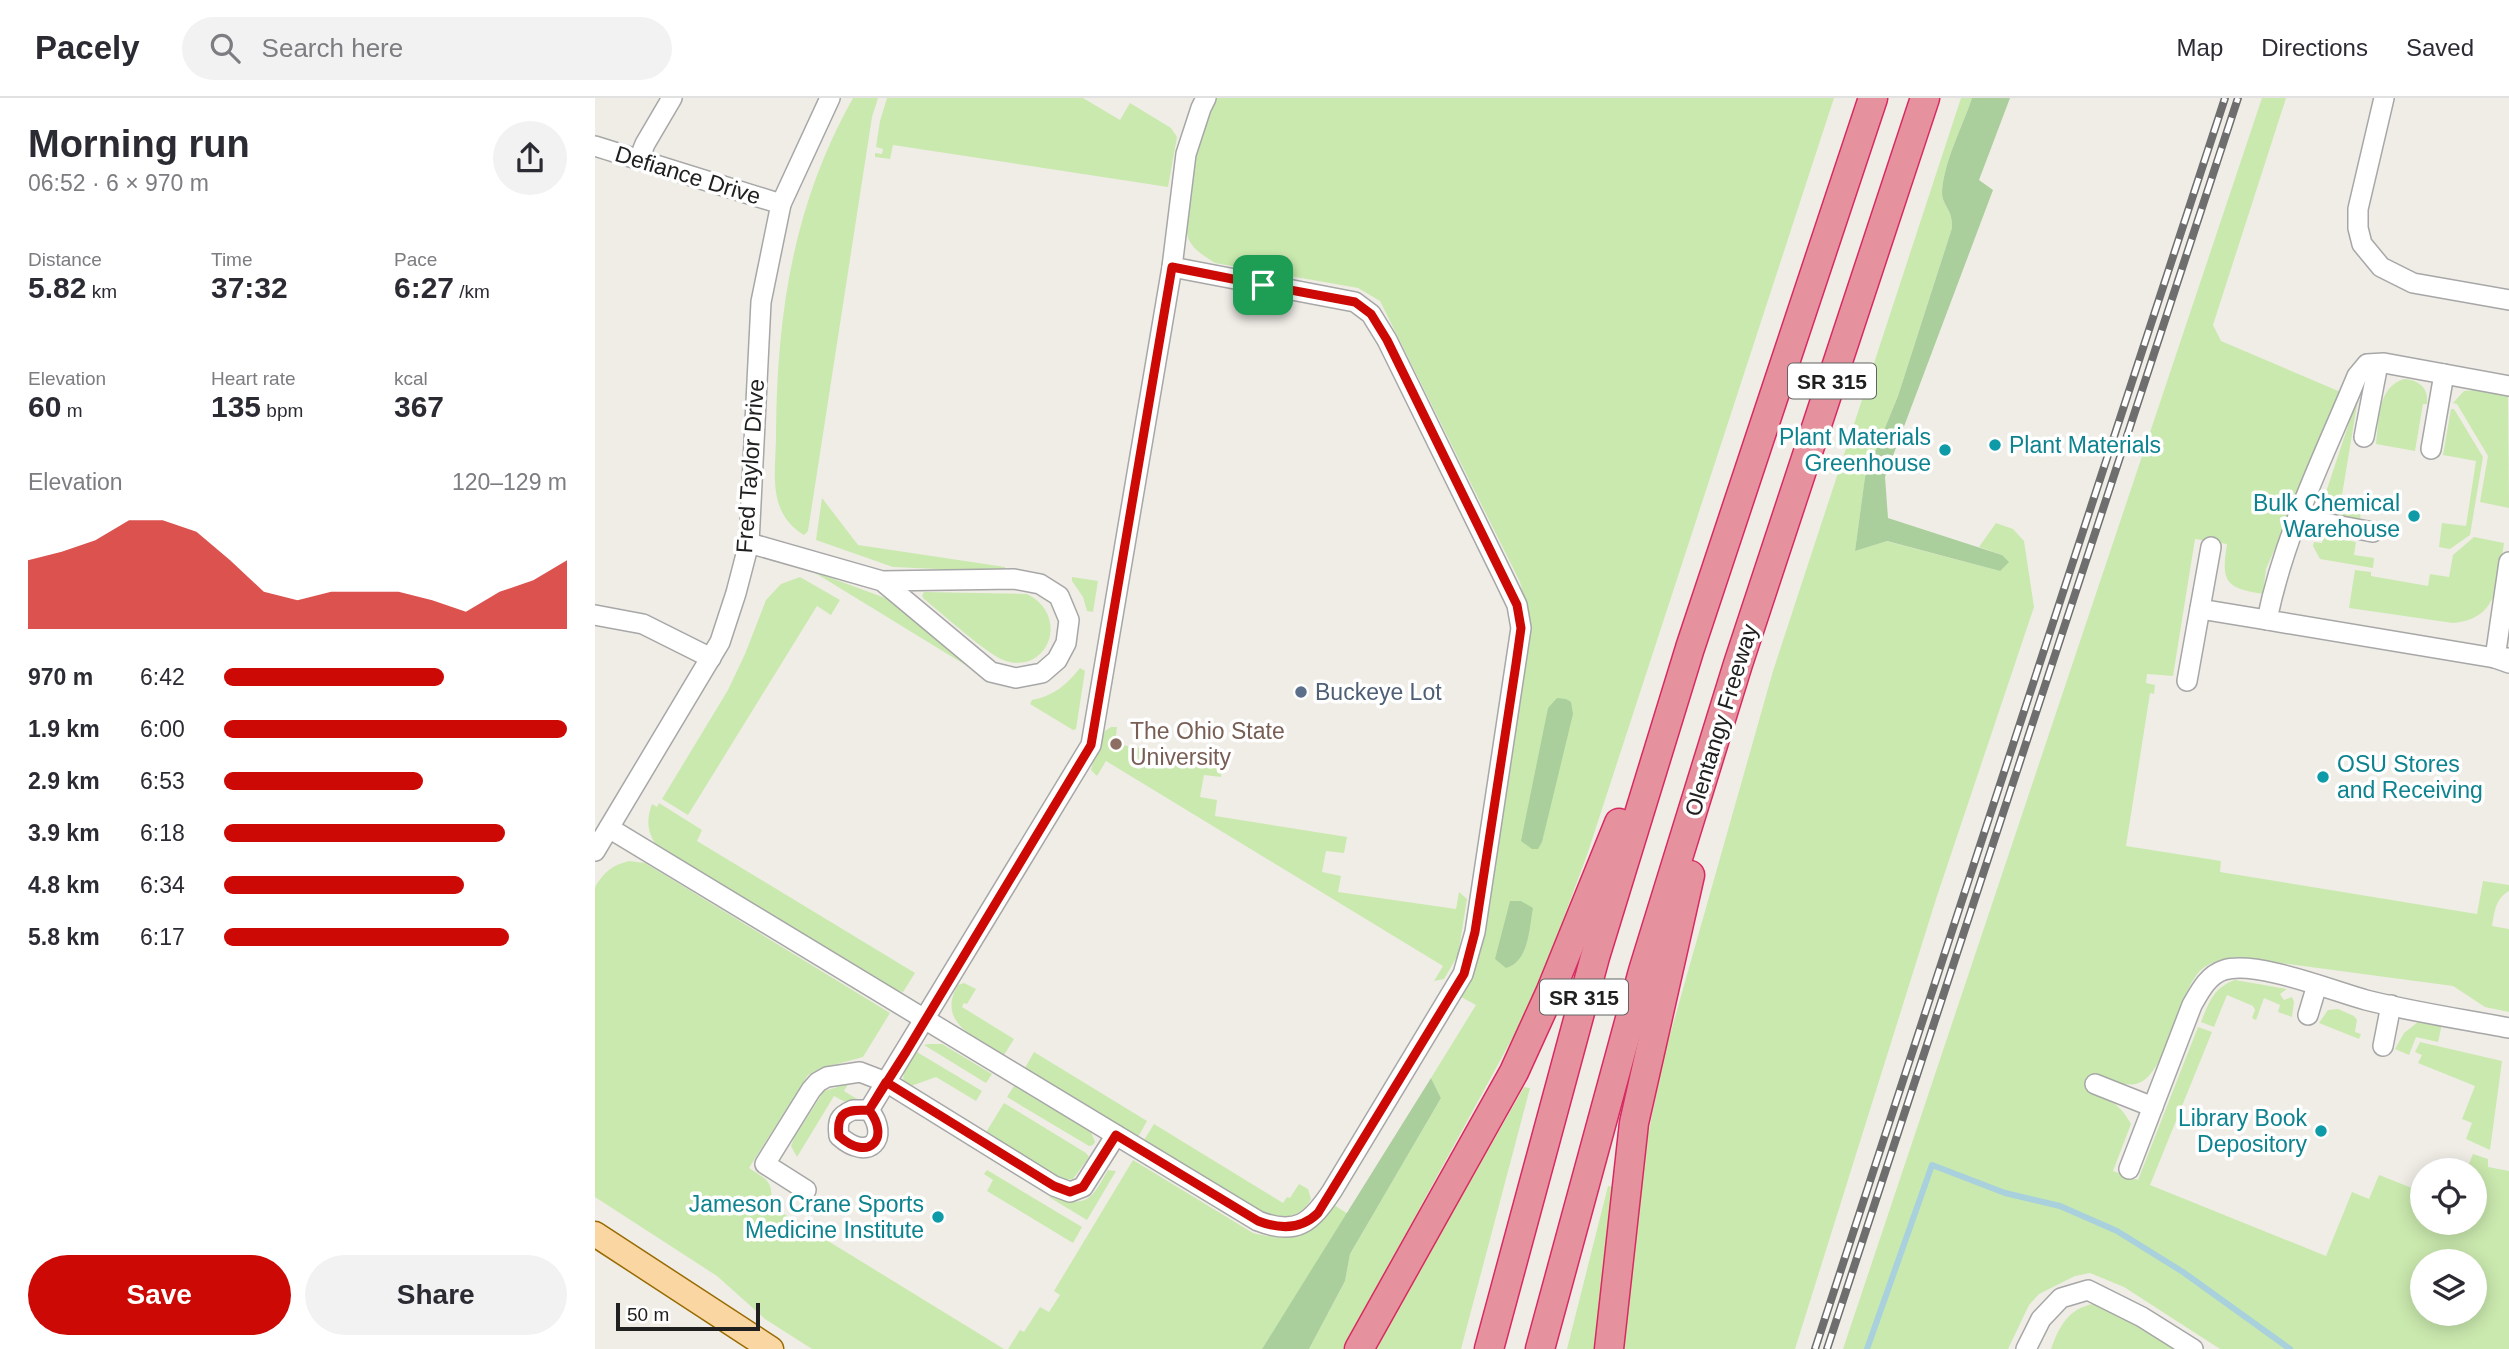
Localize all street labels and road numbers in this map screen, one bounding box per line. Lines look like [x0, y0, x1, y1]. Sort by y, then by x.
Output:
street label: Defiance Drive [612, 141, 764, 209]
road number: SR 315 [1788, 364, 1876, 398]
street label: Fred Taylor Drive [731, 378, 769, 554]
street label: Olentangy Freeway [1679, 620, 1763, 819]
road number: SR 315 [1540, 979, 1628, 1014]

